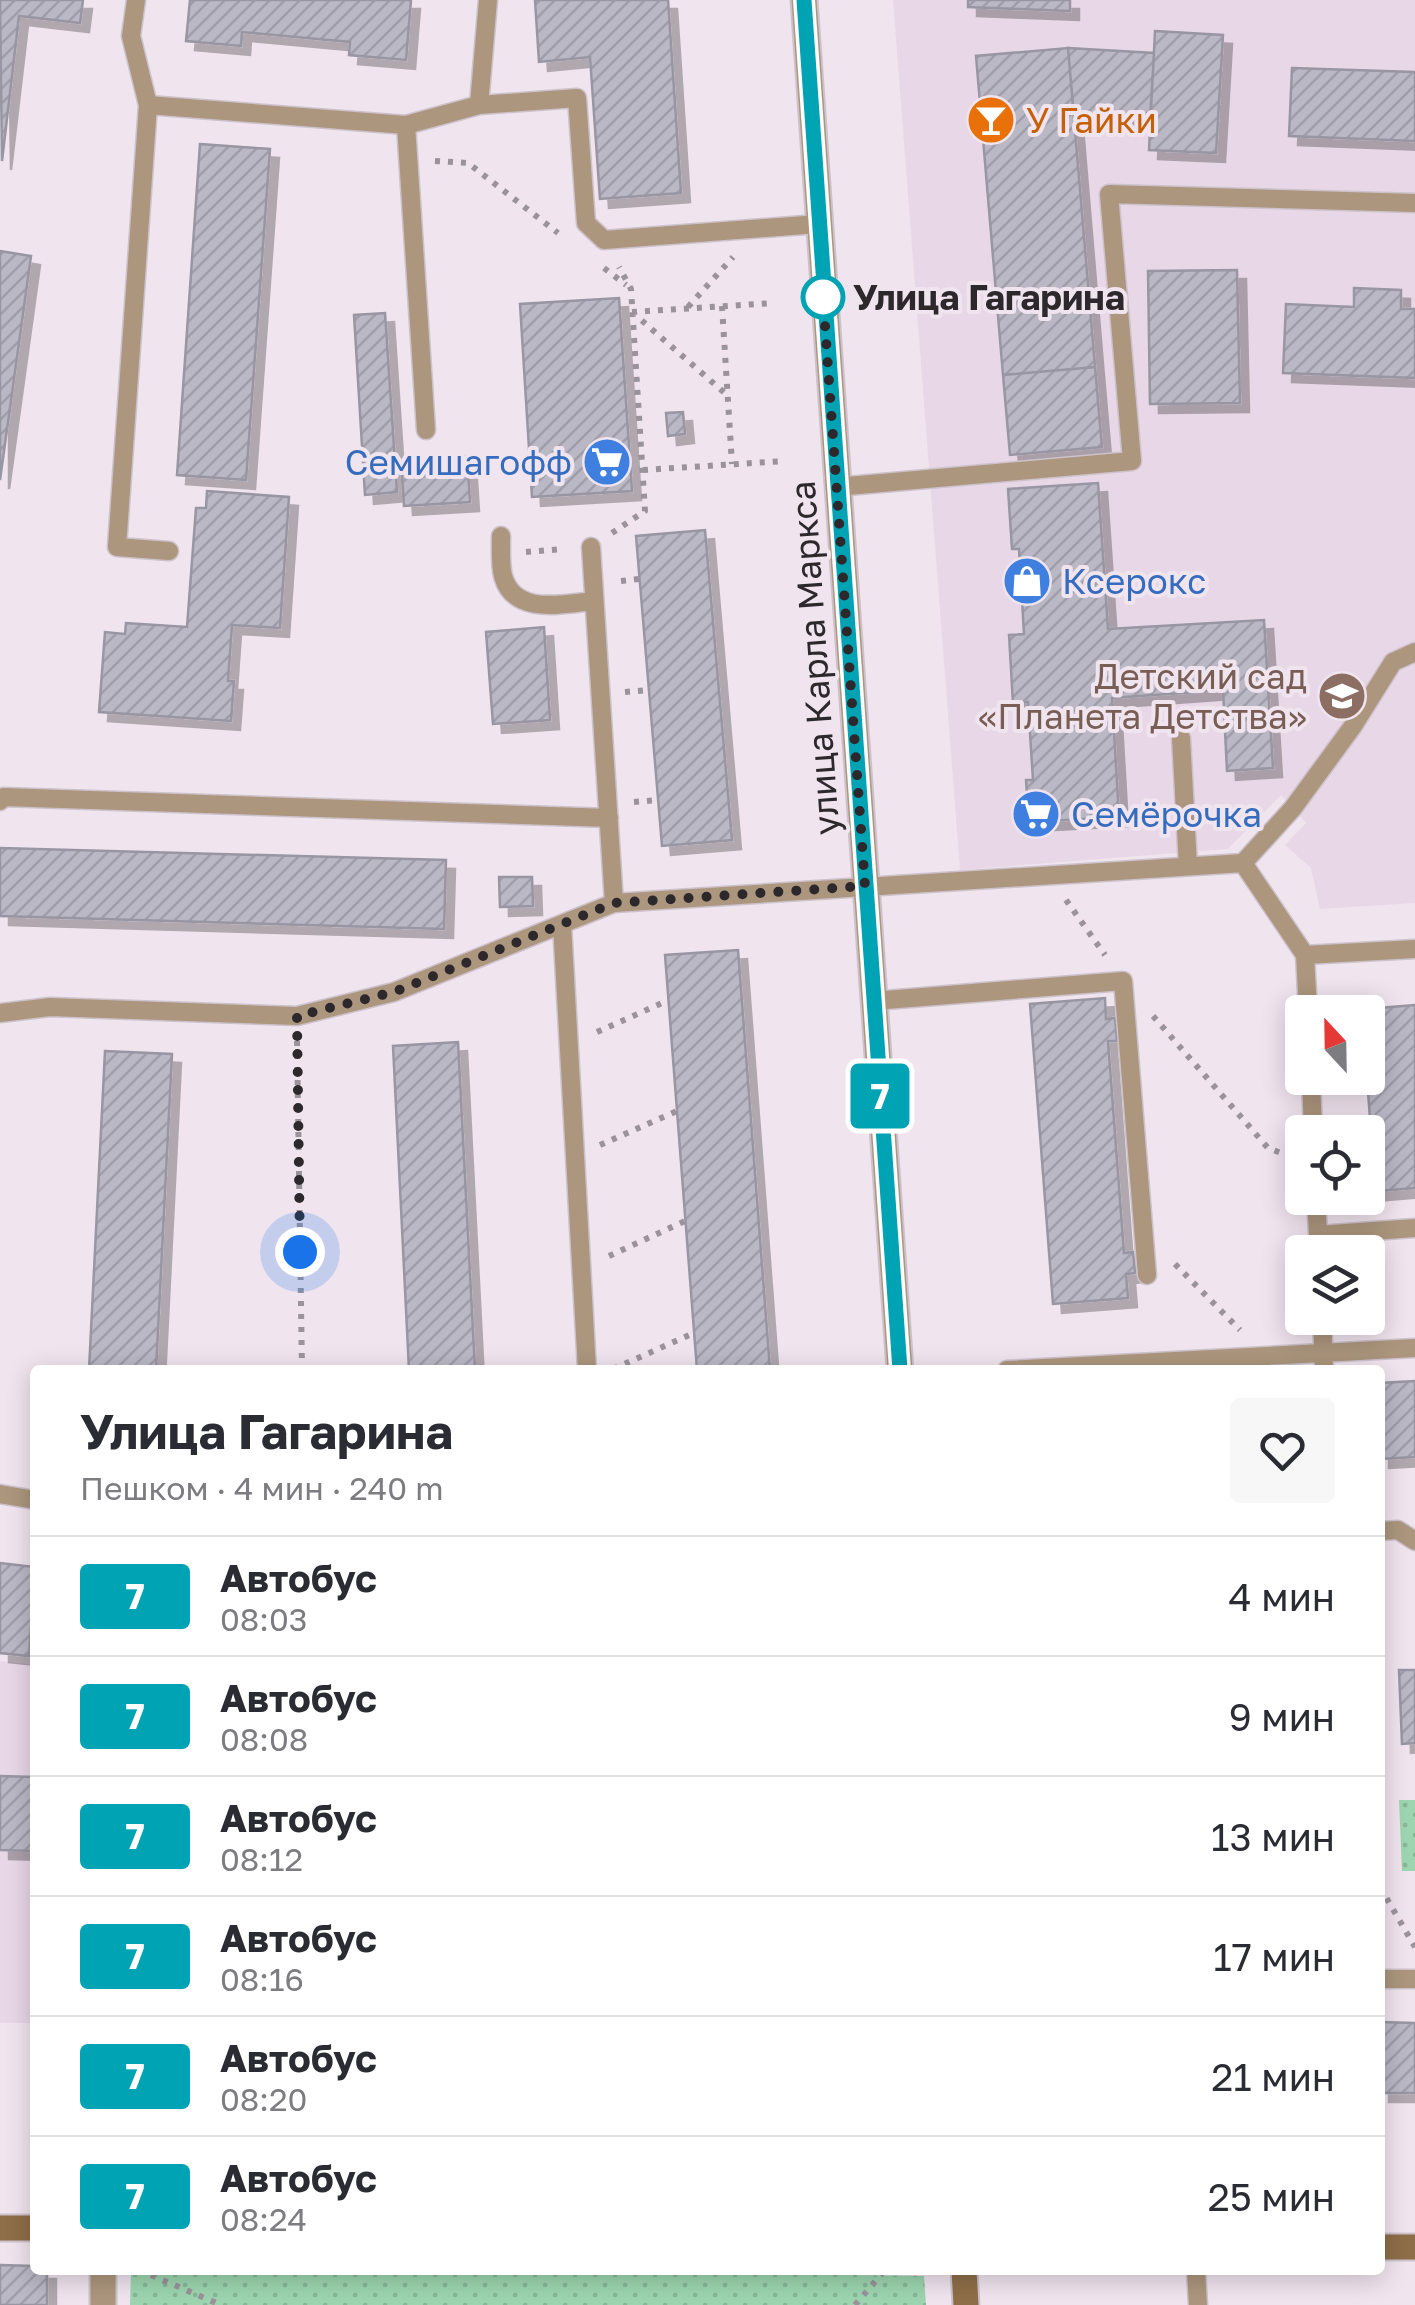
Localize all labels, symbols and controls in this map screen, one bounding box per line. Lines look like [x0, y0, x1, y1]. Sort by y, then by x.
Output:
bar icon: У Гайки [965, 94, 1017, 146]
place label: У Гайки [1026, 99, 1157, 141]
marker: Улица Гагарина [802, 276, 844, 318]
place label: Улица Гагарина [853, 276, 1125, 318]
supermarket icon: Семишагофф [581, 436, 633, 488]
place label: Семишагофф [345, 441, 572, 483]
street label: улица Карла Маркса [781, 479, 847, 837]
shop icon: Ксерокс [1001, 555, 1053, 607]
place label: Ксерокс [1062, 560, 1206, 602]
place label: Детский сад «Планета Детства» [978, 655, 1307, 737]
school or university icon: Детский сад «Планета Детства» [1316, 670, 1368, 722]
supermarket icon: Семёрочка [1010, 788, 1062, 840]
place label: Семёрочка [1071, 793, 1262, 835]
north arrow [1285, 995, 1385, 1095]
map controls [1285, 995, 1385, 1335]
line badge: 7 [848, 1064, 912, 1128]
text: 7 [870, 1075, 890, 1117]
button: locate [1285, 1115, 1385, 1215]
your location [275, 1227, 325, 1277]
button: layers [1285, 1235, 1385, 1335]
button: heart [1230, 1398, 1335, 1503]
text: Улица Гагарина [80, 1402, 453, 1460]
text: Пешком · 4 мин · 240 m [80, 1469, 444, 1507]
text: Автобус [220, 1555, 377, 1600]
text: 4 мин [1229, 1574, 1335, 1619]
text: 7 [125, 1575, 145, 1617]
text: 08:03 [220, 1600, 308, 1638]
text: Автобус [220, 1675, 377, 1720]
text: 9 мин [1229, 1694, 1335, 1739]
text: 7 [125, 1695, 145, 1737]
text: 08:08 [220, 1720, 308, 1758]
text: Автобус [220, 1795, 377, 1840]
text: 13 мин [1211, 1814, 1335, 1859]
text: 7 [125, 1815, 145, 1857]
text: 08:12 [220, 1840, 303, 1878]
text: Автобус [220, 1915, 377, 1960]
text: 17 мин [1213, 1934, 1335, 1979]
text: 7 [125, 1935, 145, 1977]
text: 08:16 [220, 1960, 304, 1998]
text: Автобус [220, 2035, 377, 2080]
text: 21 мин [1211, 2054, 1335, 2099]
text: 7 [125, 2055, 145, 2097]
text: 08:20 [220, 2080, 307, 2118]
text: Автобус [220, 2155, 377, 2200]
text: 25 мин [1208, 2174, 1335, 2219]
text: 7 [125, 2175, 145, 2217]
text: 08:24 [220, 2200, 307, 2238]

